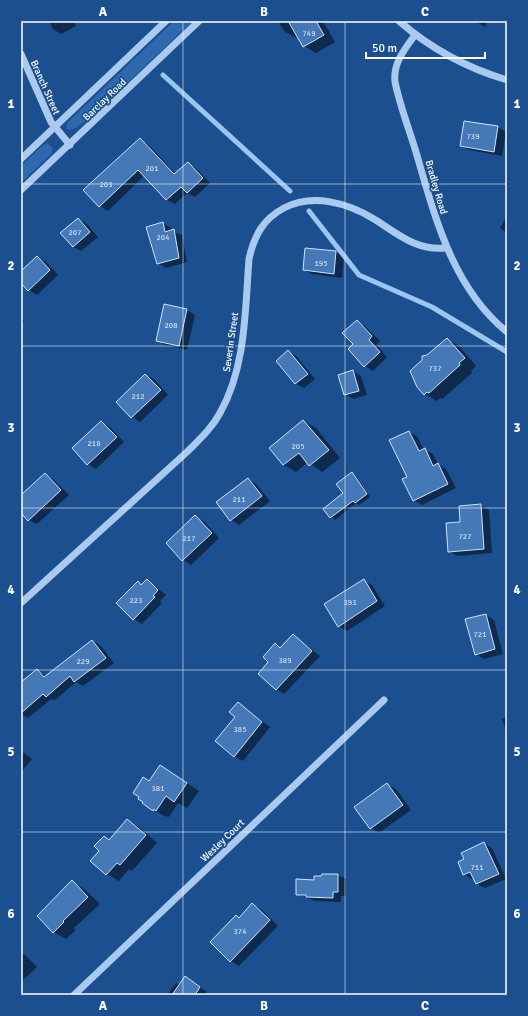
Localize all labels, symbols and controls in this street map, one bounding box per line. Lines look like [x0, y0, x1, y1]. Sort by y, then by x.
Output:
text: A [99, 4, 108, 20]
text: B [260, 4, 268, 20]
text: C [421, 4, 429, 20]
house number: 749 [303, 28, 315, 38]
scale bar [366, 34, 485, 60]
text: 50 m [372, 41, 397, 56]
street label: Branch Street [28, 58, 63, 117]
street label: Barclay Road [81, 76, 129, 123]
text: 1 [7, 96, 15, 112]
text: 1 [513, 96, 521, 112]
house number: 739 [467, 131, 479, 141]
street label: Bradley Road [423, 159, 450, 216]
house number: 201 [146, 163, 158, 173]
house number: 203 [100, 179, 112, 189]
house number: 207 [69, 227, 81, 237]
house number: 204 [157, 232, 170, 242]
text: 2 [7, 258, 15, 274]
house number: 195 [315, 258, 327, 268]
text: 2 [513, 258, 521, 274]
street label: Severin Street [221, 311, 241, 373]
house number: 208 [165, 320, 177, 330]
house number: 737 [429, 363, 441, 373]
house number: 212 [132, 391, 144, 401]
text: 3 [7, 420, 15, 436]
text: 3 [513, 420, 521, 436]
house number: 218 [88, 438, 100, 448]
house number: 205 [292, 441, 304, 451]
house number: 211 [233, 494, 245, 504]
house number: 727 [459, 531, 471, 541]
house number: 217 [183, 533, 195, 543]
text: 4 [7, 582, 15, 598]
text: 4 [513, 582, 521, 598]
house number: 223 [130, 595, 142, 605]
house number: 393 [344, 597, 356, 607]
house number: 721 [474, 629, 486, 639]
house number: 389 [279, 655, 291, 665]
house number: 229 [77, 656, 89, 666]
house number: 385 [234, 724, 246, 734]
text: 5 [7, 744, 15, 760]
text: 5 [513, 744, 521, 760]
house number: 381 [152, 783, 164, 793]
street label: Wesley Court [198, 817, 247, 865]
house number: 711 [471, 862, 483, 872]
text: 6 [7, 906, 15, 922]
text: 6 [513, 906, 521, 922]
house number: 374 [234, 926, 247, 936]
text: A [99, 998, 108, 1014]
text: B [260, 998, 268, 1014]
text: C [421, 998, 429, 1014]

